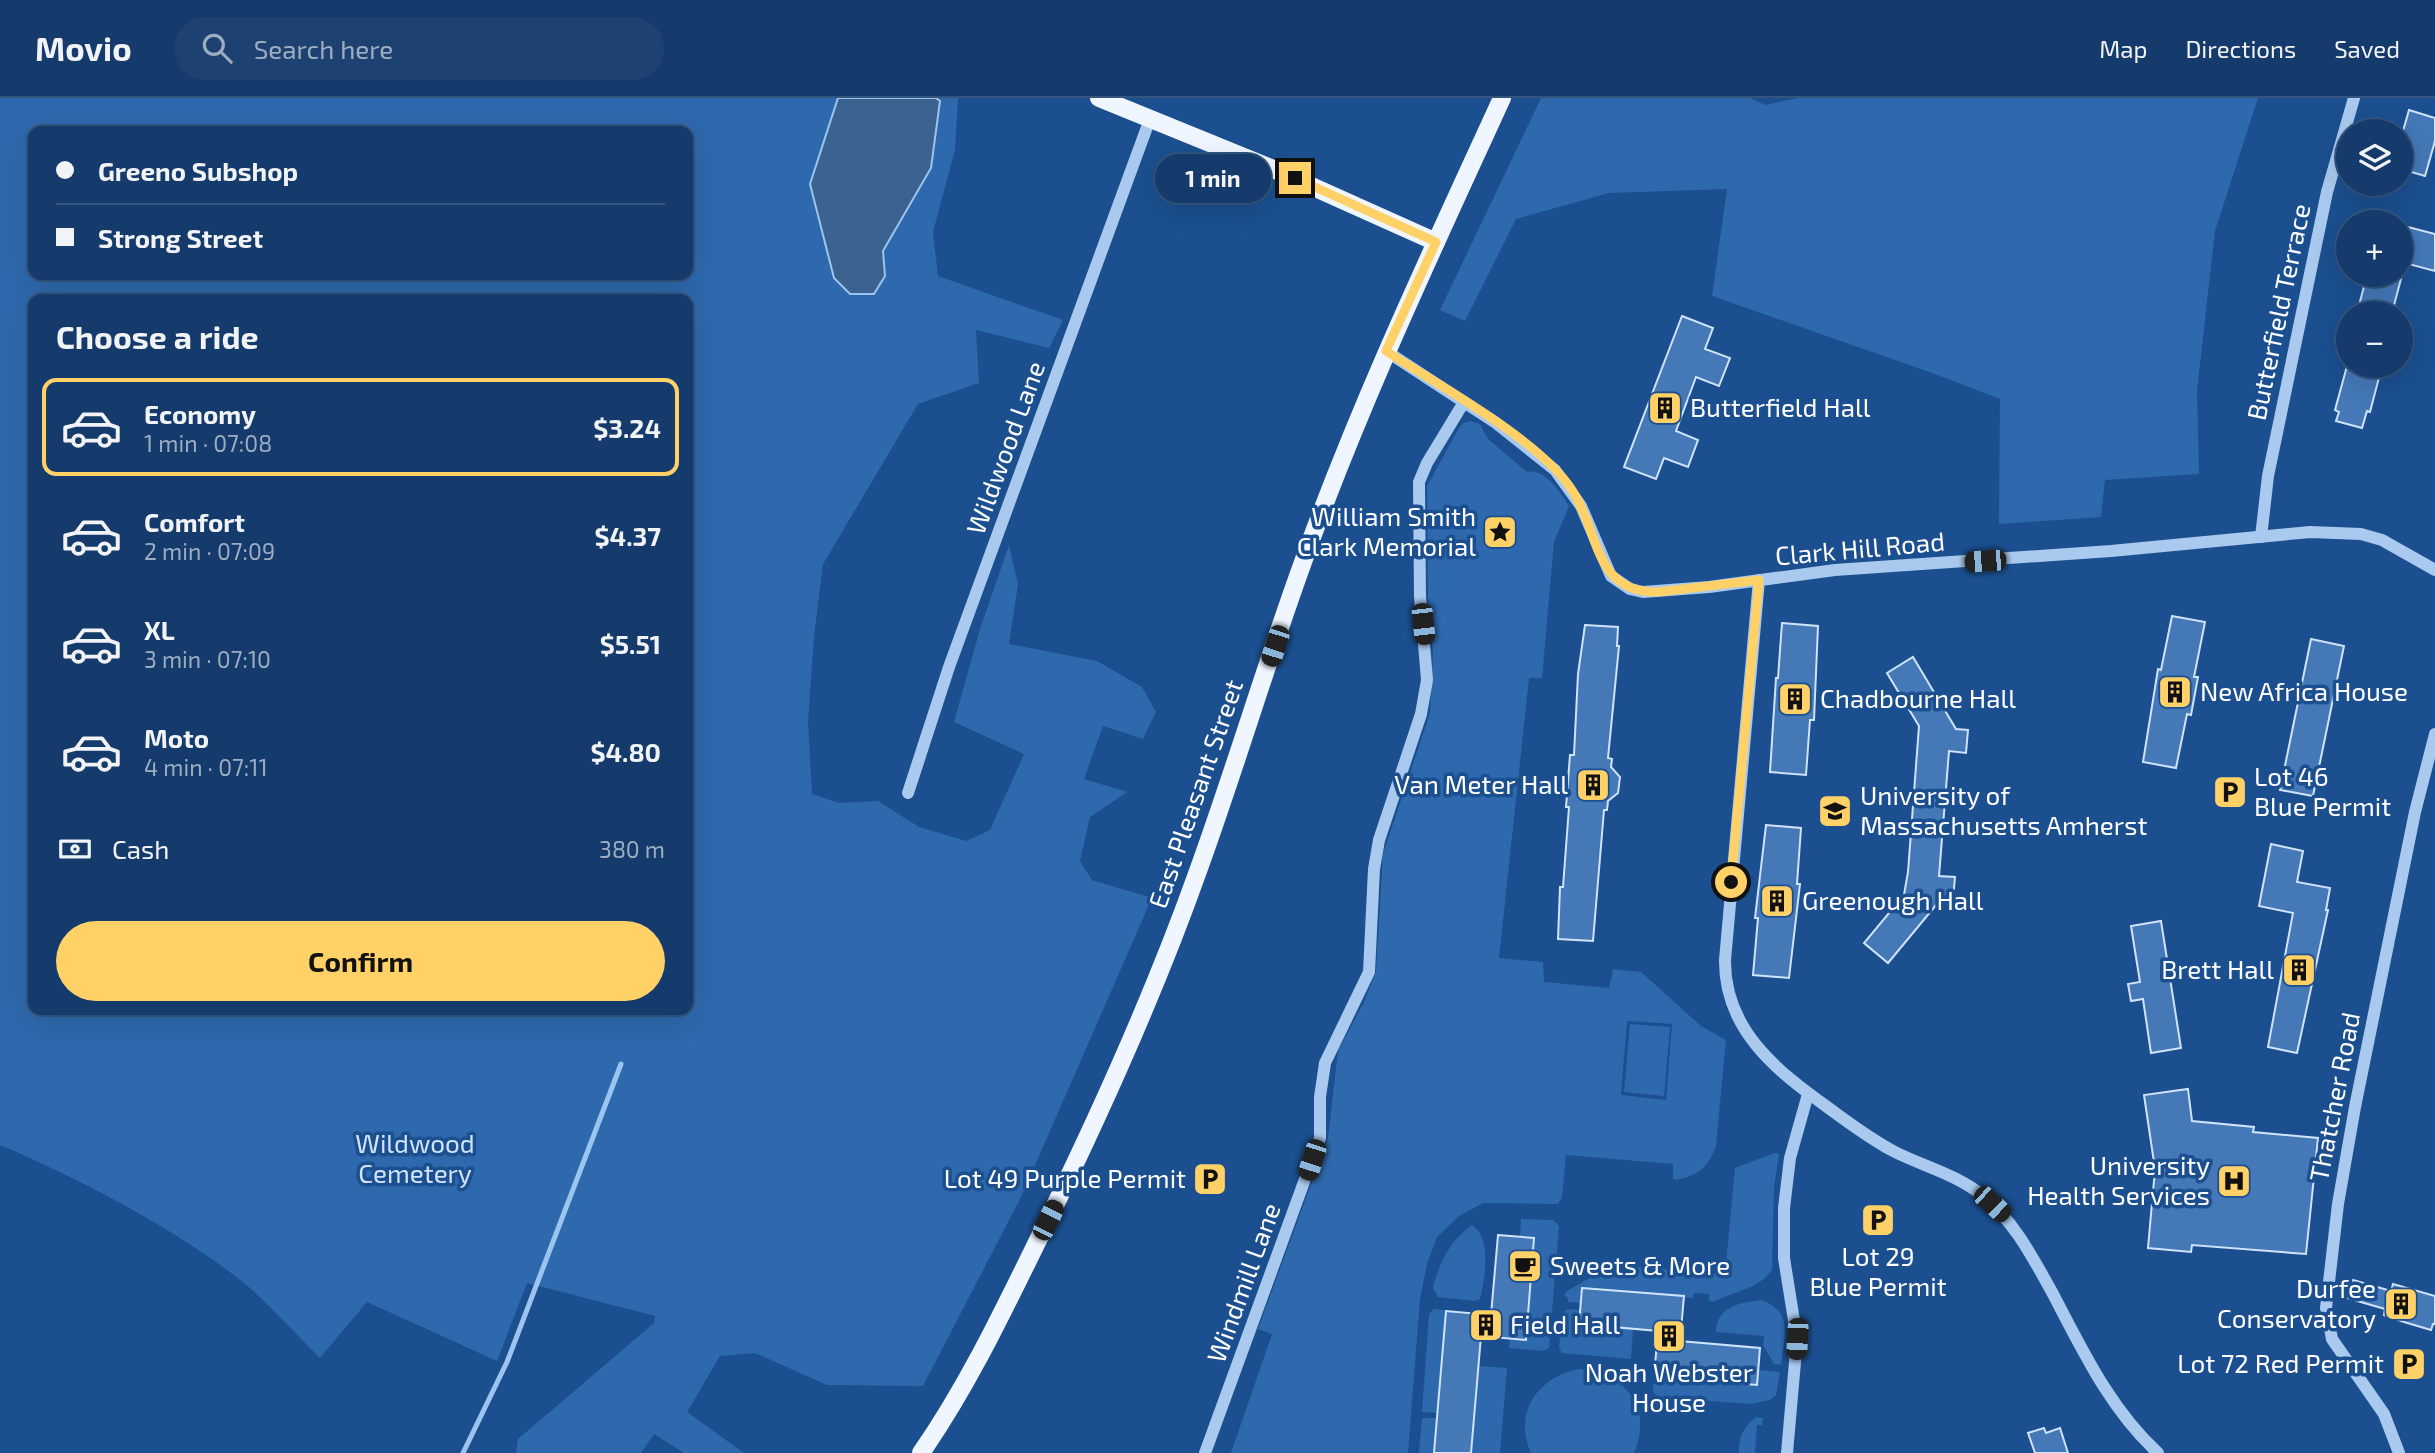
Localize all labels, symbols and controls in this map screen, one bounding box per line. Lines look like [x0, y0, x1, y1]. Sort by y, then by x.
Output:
search box [174, 17, 664, 80]
text: Movio [35, 28, 132, 68]
icon: search [198, 29, 236, 67]
text: Search here [254, 33, 393, 64]
text: Map [2099, 34, 2147, 63]
text: Directions [2185, 34, 2296, 63]
text: Saved [2334, 34, 2400, 63]
map controls [2336, 119, 2413, 378]
button: layers [2336, 119, 2413, 196]
callout: 1 min [1155, 154, 1270, 202]
text: Greeno Subshop [98, 155, 298, 186]
route end [1279, 162, 1311, 194]
text: 1 min [1185, 164, 1241, 192]
street label: Butterfield Terrace [2239, 201, 2316, 423]
button: + [2336, 210, 2413, 287]
text: Strong Street [98, 222, 263, 253]
button: − [2336, 301, 2413, 378]
text: Choose a ride [56, 317, 259, 355]
street label: Wildwood Lane [959, 357, 1050, 538]
building icon: Butterfield Hall [1646, 389, 1684, 427]
place label: Butterfield Hall [1690, 391, 1871, 422]
icon: car [60, 396, 123, 459]
text: Economy [144, 398, 256, 429]
text: $3.24 [593, 412, 661, 443]
text: 1 min · 07:08 [144, 429, 272, 457]
place label: William Smith Clark Memorial [1297, 500, 1476, 561]
icon: car [60, 504, 123, 567]
text: Comfort [144, 506, 245, 537]
place icon: William Smith Clark Memorial [1481, 513, 1519, 551]
text: $4.37 [595, 520, 661, 551]
street label: Clark Hill Road [1774, 525, 1946, 570]
text: 2 min · 07:09 [144, 537, 275, 565]
car [1964, 549, 2007, 573]
car [1411, 602, 1436, 646]
icon: car [60, 612, 123, 675]
text: XL [144, 614, 175, 645]
car [1259, 623, 1292, 669]
text: $5.51 [600, 628, 661, 659]
text: 3 min · 07:10 [144, 645, 271, 673]
building icon: New Africa House [2156, 673, 2194, 711]
street label: East Pleasant Street [1141, 675, 1248, 912]
place label: New Africa House [2200, 675, 2408, 706]
building icon: Chadbourne Hall [1776, 680, 1814, 718]
place label: Chadbourne Hall [1820, 682, 2016, 713]
icon: car [60, 720, 123, 783]
text: Moto [144, 722, 209, 753]
text: $4.80 [590, 736, 661, 767]
text: 4 min · 07:11 [144, 753, 268, 781]
place label: Lot 46 Blue Permit [2254, 760, 2391, 821]
building icon: Van Meter Hall [1574, 766, 1612, 804]
place label: Van Meter Hall [1394, 768, 1568, 799]
parking icon: Lot 46 Blue Permit [2211, 773, 2249, 811]
place label: University of Massachusetts Amherst [1860, 779, 2147, 840]
school or university icon: University of Massachusetts Amherst [1816, 792, 1854, 830]
icon: cash [56, 830, 94, 868]
text: Cash [112, 833, 169, 864]
text: 380 m [599, 835, 665, 863]
route start [1715, 866, 1747, 898]
building icon: Greenough Hall [1758, 882, 1796, 920]
place label: Greenough Hall [1802, 884, 1984, 915]
button: Confirm [56, 921, 665, 1001]
building icon: Brett Hall [2280, 951, 2318, 989]
place label: Brett Hall [2161, 953, 2274, 984]
street label: Thatcher Road [2302, 1009, 2365, 1184]
park label: Wildwood Cemetery [355, 1127, 475, 1188]
car [1296, 1137, 1329, 1183]
place label: University Health Services [2027, 1149, 2210, 1210]
parking icon: Lot 49 Purple Permit [1191, 1160, 1229, 1198]
place label: Lot 49 Purple Permit [944, 1162, 1186, 1193]
hospital icon: University Health Services [2215, 1162, 2253, 1200]
car [1970, 1182, 2015, 1226]
car [1030, 1197, 1067, 1243]
street label: Windmill Lane [1199, 1198, 1286, 1367]
parking icon: Lot 29 Blue Permit [1859, 1201, 1897, 1239]
place label: Lot 29 Blue Permit [1809, 1240, 1947, 1301]
cafe icon: Sweets & More [1506, 1247, 1544, 1285]
place label: Sweets & More [1550, 1249, 1730, 1280]
place label: Durfee Conservatory [2217, 1272, 2376, 1333]
building icon: Durfee Conservatory [2382, 1285, 2420, 1323]
building icon: Field Hall [1467, 1306, 1505, 1344]
place label: Field Hall [1510, 1308, 1620, 1339]
building icon: Noah Webster House [1650, 1317, 1688, 1355]
car [1786, 1317, 1809, 1361]
parking icon: Lot 72 Red Permit [2390, 1345, 2428, 1383]
place label: Lot 72 Red Permit [2177, 1347, 2384, 1378]
place label: Noah Webster House [1585, 1356, 1753, 1417]

